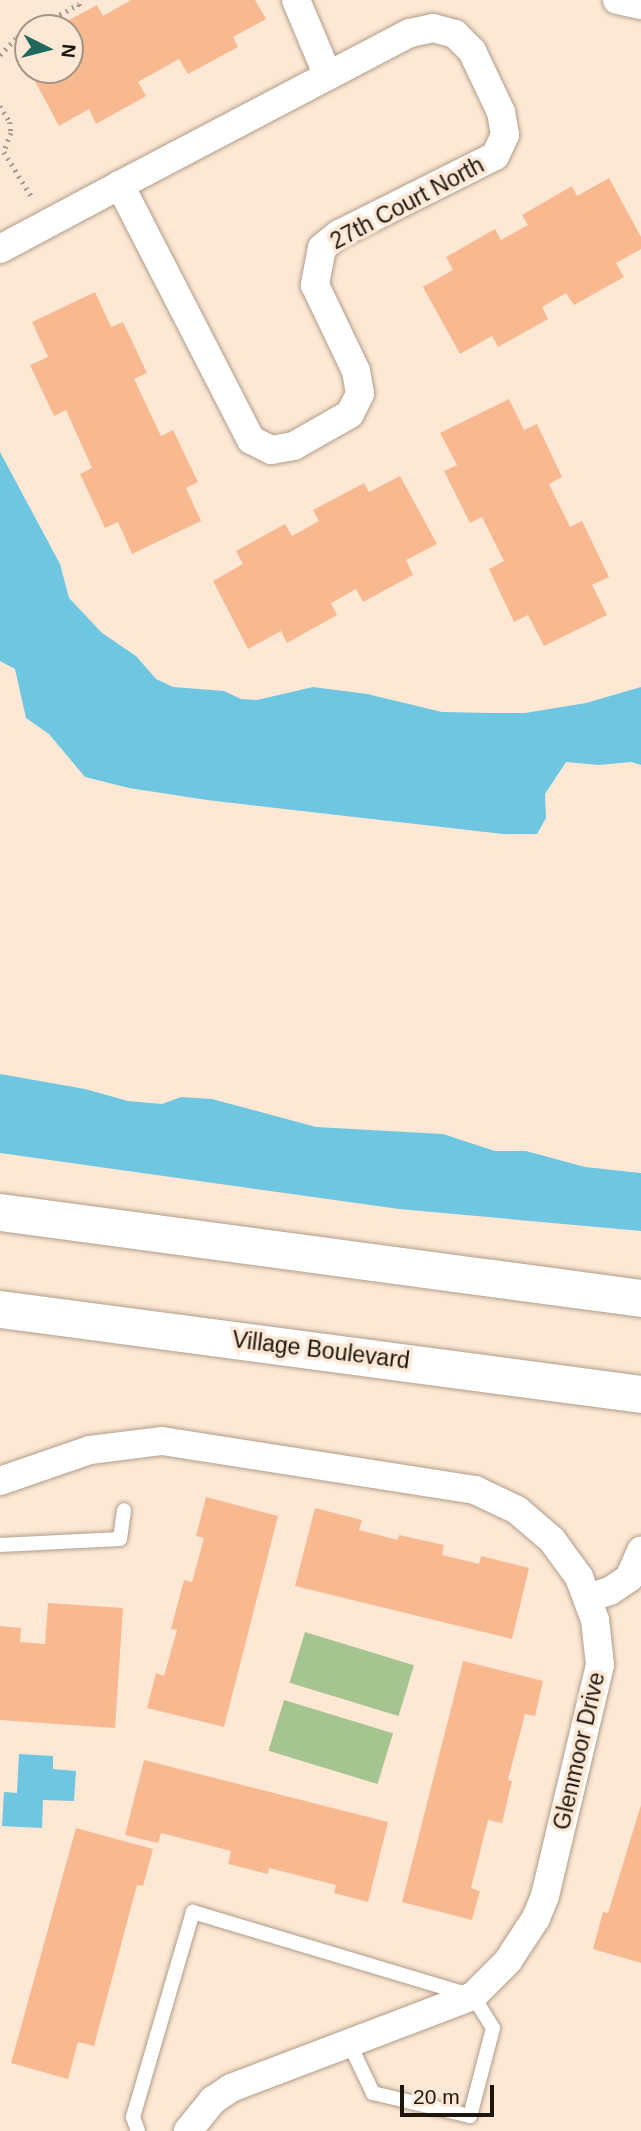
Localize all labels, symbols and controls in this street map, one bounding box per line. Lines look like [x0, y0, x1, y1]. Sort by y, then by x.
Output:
north arrow [14, 14, 84, 84]
text: N [57, 43, 80, 59]
street label: 27th Court North [325, 151, 489, 255]
street label: Village Boulevard [231, 1325, 411, 1375]
street label: Glenmoor Drive [547, 1669, 611, 1833]
scale bar [403, 2072, 498, 2116]
text: 20 m [413, 2085, 460, 2108]

